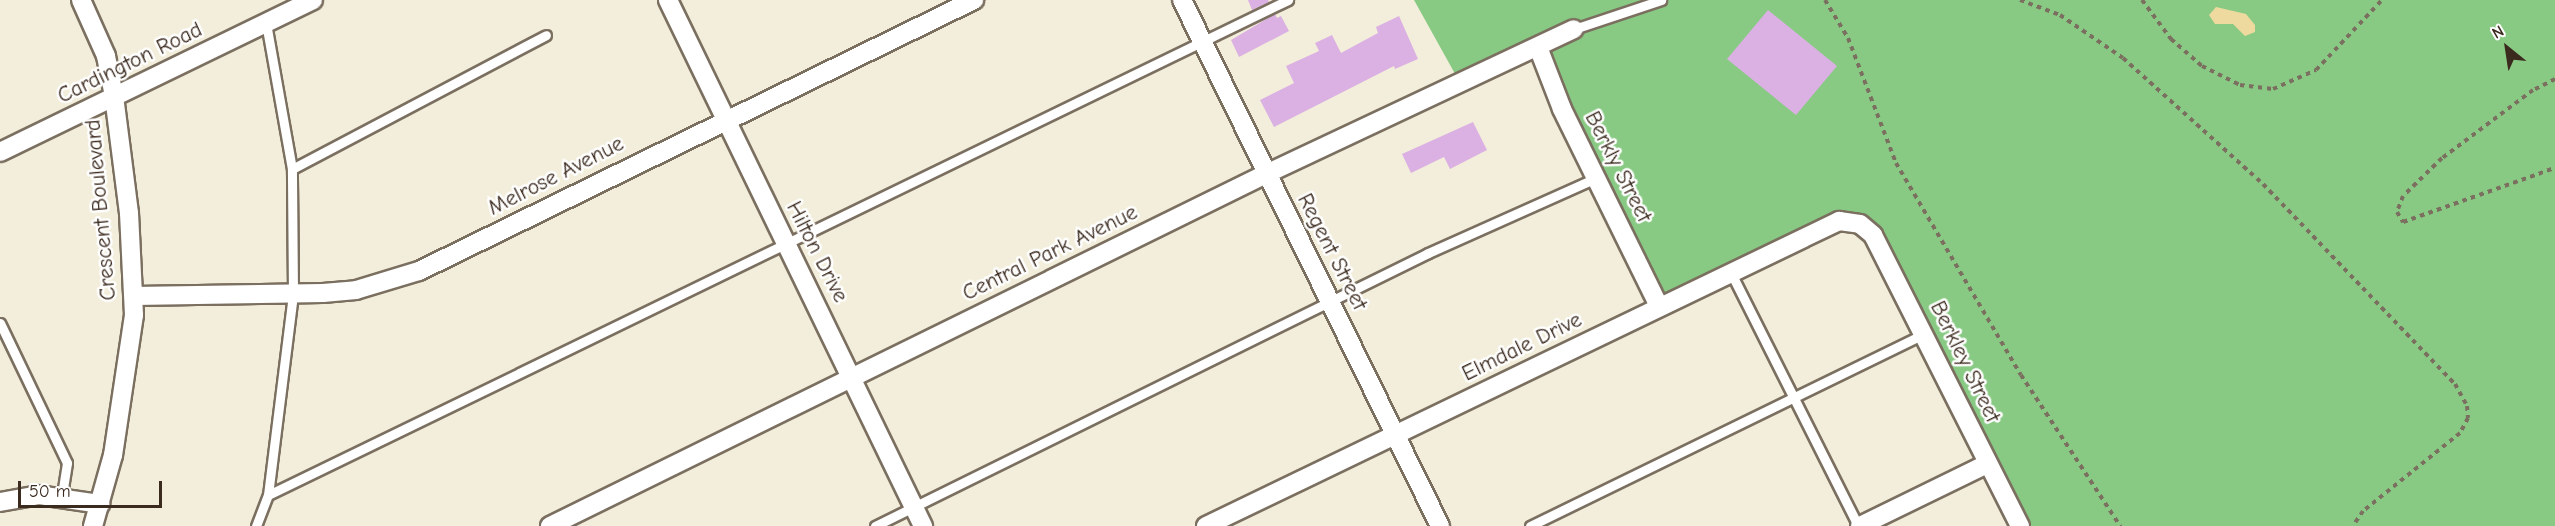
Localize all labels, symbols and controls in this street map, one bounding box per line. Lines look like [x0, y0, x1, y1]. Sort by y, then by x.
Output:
street label: Cardington Road [53, 17, 207, 109]
north arrow [2477, 18, 2537, 78]
text: N [2489, 22, 2507, 43]
street label: Berkly Street [1579, 107, 1657, 227]
street label: Crescent Boulevard [80, 118, 122, 302]
street label: Melrose Avenue [484, 131, 628, 221]
street label: Regent Street [1291, 189, 1373, 315]
street label: Hilton Drive [780, 197, 854, 307]
street label: Central Park Avenue [958, 199, 1142, 307]
street label: Berkley Street [1924, 297, 2006, 427]
street label: Elmdale Drive [1458, 307, 1586, 387]
scale bar [21, 469, 165, 507]
text: 50 m [29, 481, 71, 502]

